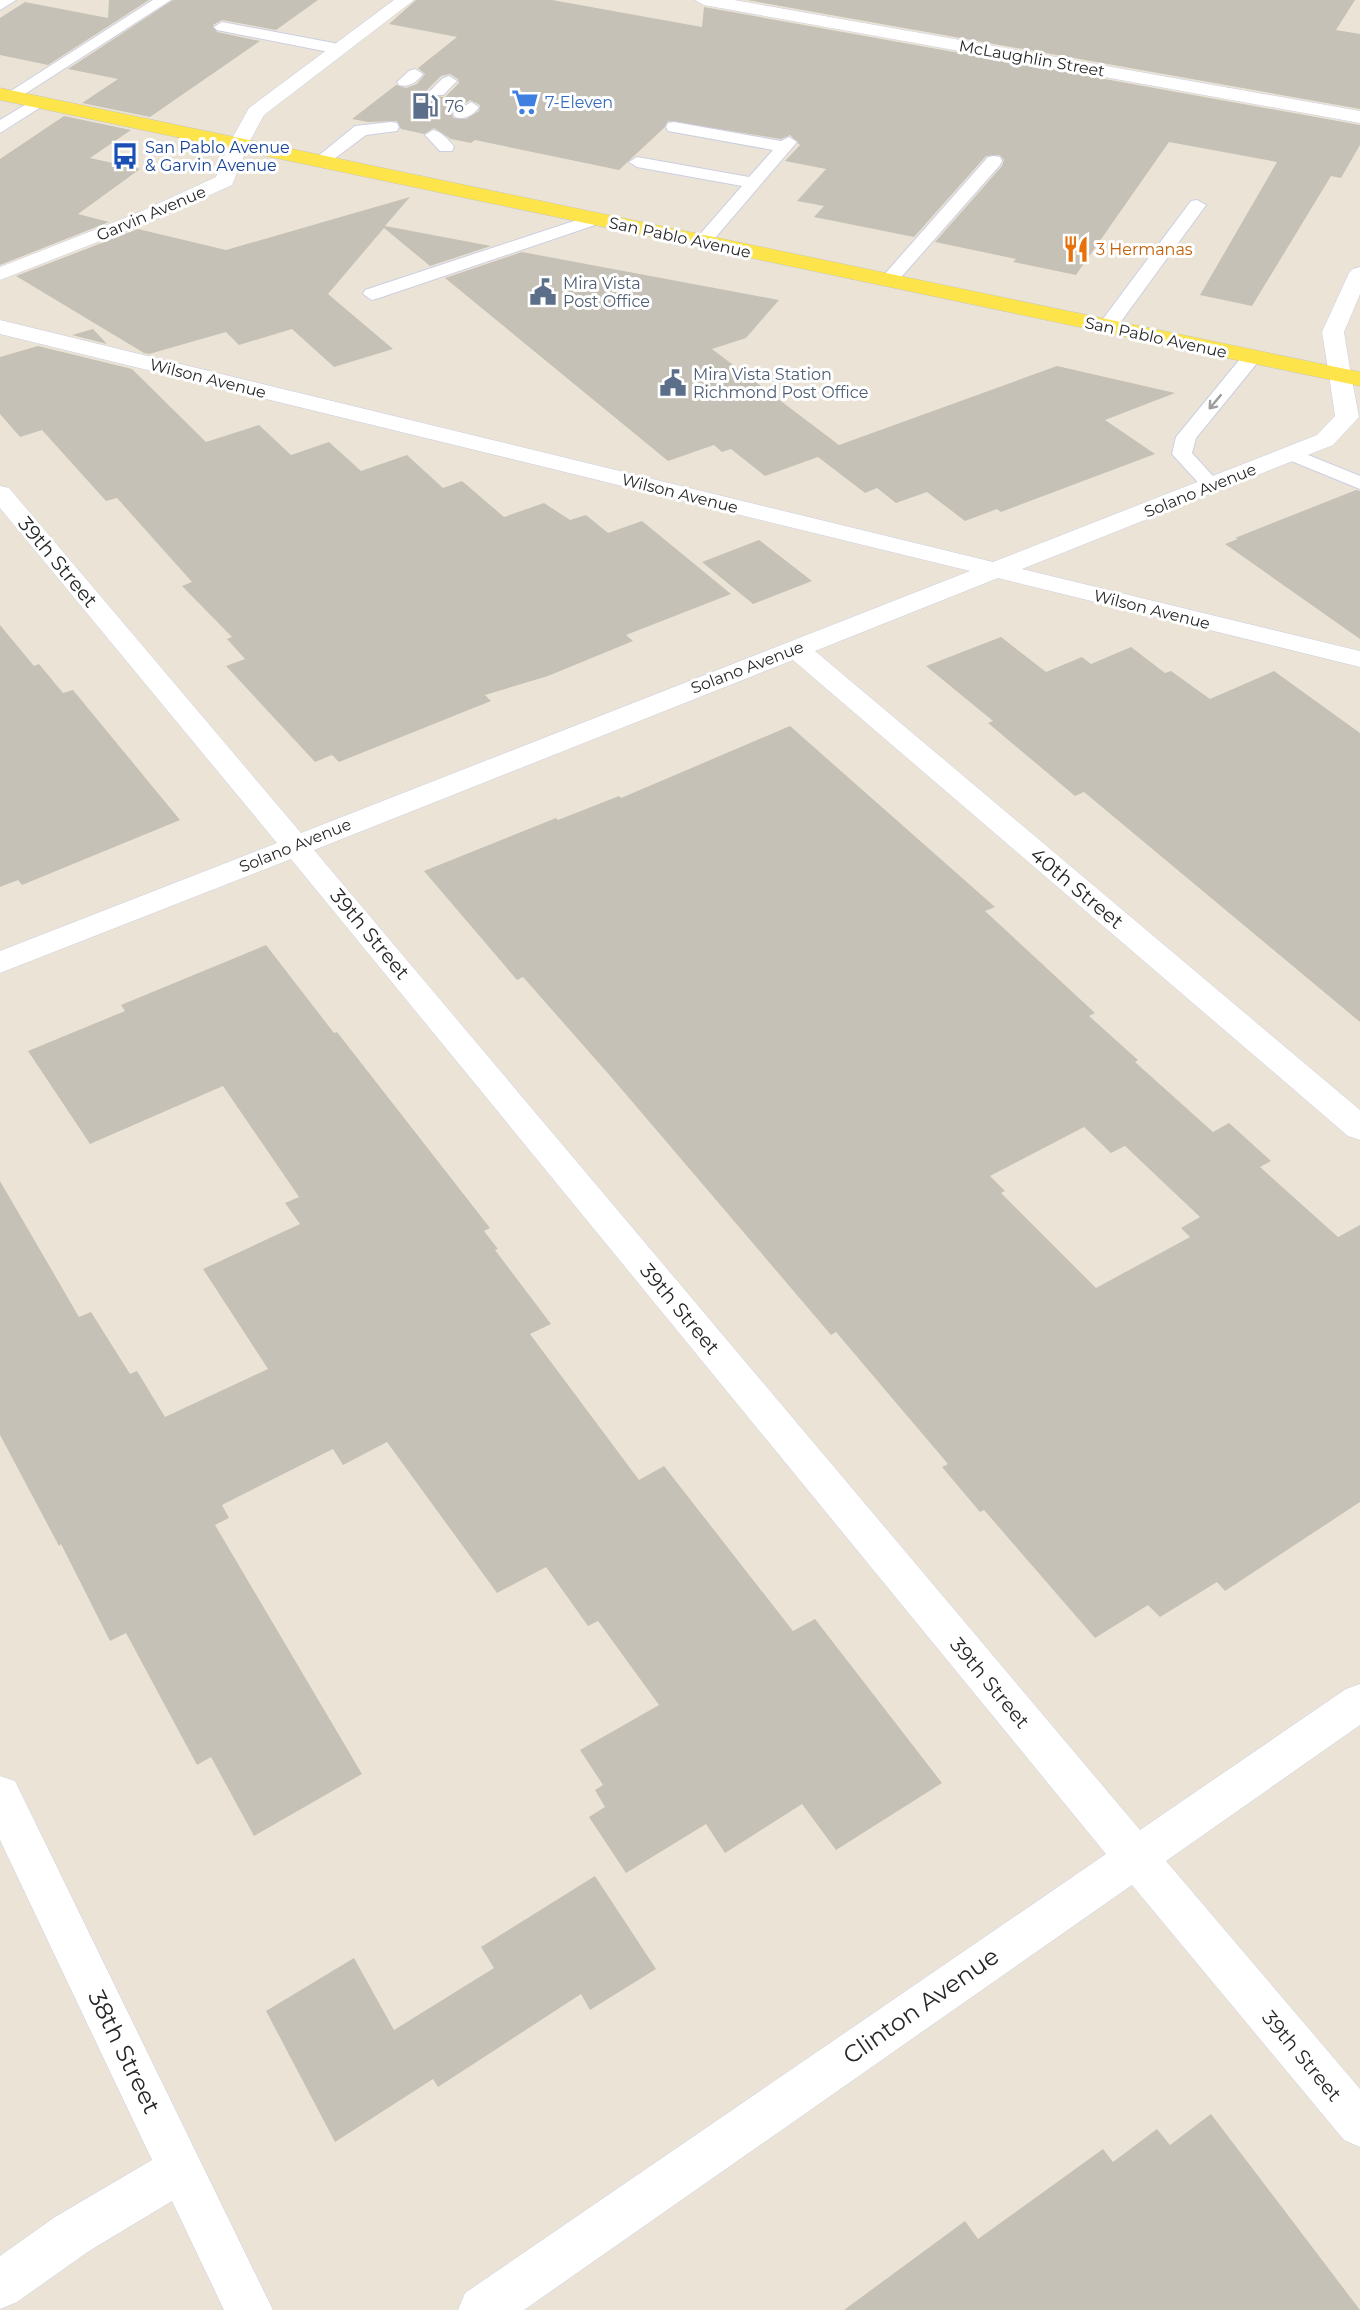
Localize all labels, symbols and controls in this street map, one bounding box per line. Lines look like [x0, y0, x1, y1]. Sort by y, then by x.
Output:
street label: McLaughlin Street [958, 36, 1107, 81]
supermarket icon: 7-Eleven [510, 87, 540, 117]
fuel station icon: 76 [410, 91, 440, 121]
place label: 7-Eleven [545, 93, 613, 112]
place label: 76 [445, 97, 464, 116]
place label: San Pablo Avenue & Garvin Avenue [145, 138, 290, 175]
bus stop icon: San Pablo Avenue & Garvin Avenue [110, 141, 140, 171]
street label: Garvin Avenue [94, 182, 209, 245]
street label: San Pablo Avenue [607, 213, 753, 262]
restaurant icon: 3 Hermanas [1061, 234, 1091, 264]
place label: 3 Hermanas [1096, 240, 1193, 259]
place label: Mira Vista Post Office [563, 274, 650, 311]
public building icon: Mira Vista Post Office [528, 277, 558, 307]
street label: San Pablo Avenue [1083, 313, 1229, 362]
street label: Wilson Avenue [148, 355, 268, 402]
place label: Mira Vista Station Richmond Post Office [693, 365, 868, 402]
public building icon: Mira Vista Station Richmond Post Office [658, 368, 688, 398]
one-way arrow [1208, 394, 1221, 410]
street label: Solano Avenue [1141, 459, 1259, 522]
street label: Wilson Avenue [620, 470, 740, 517]
street label: 39th Street [13, 512, 103, 612]
street label: Wilson Avenue [1092, 586, 1212, 633]
street label: Solano Avenue [688, 637, 806, 698]
street label: Solano Avenue [236, 814, 354, 877]
street label: 40th Street [1026, 842, 1128, 934]
street label: 39th Street [325, 884, 415, 984]
street label: 39th Street [635, 1259, 725, 1359]
street label: 39th Street [945, 1633, 1035, 1733]
street label: Clinton Avenue [837, 1941, 1004, 2070]
street label: 38th Street [82, 1985, 167, 2118]
street label: 39th Street [1257, 2006, 1347, 2106]

